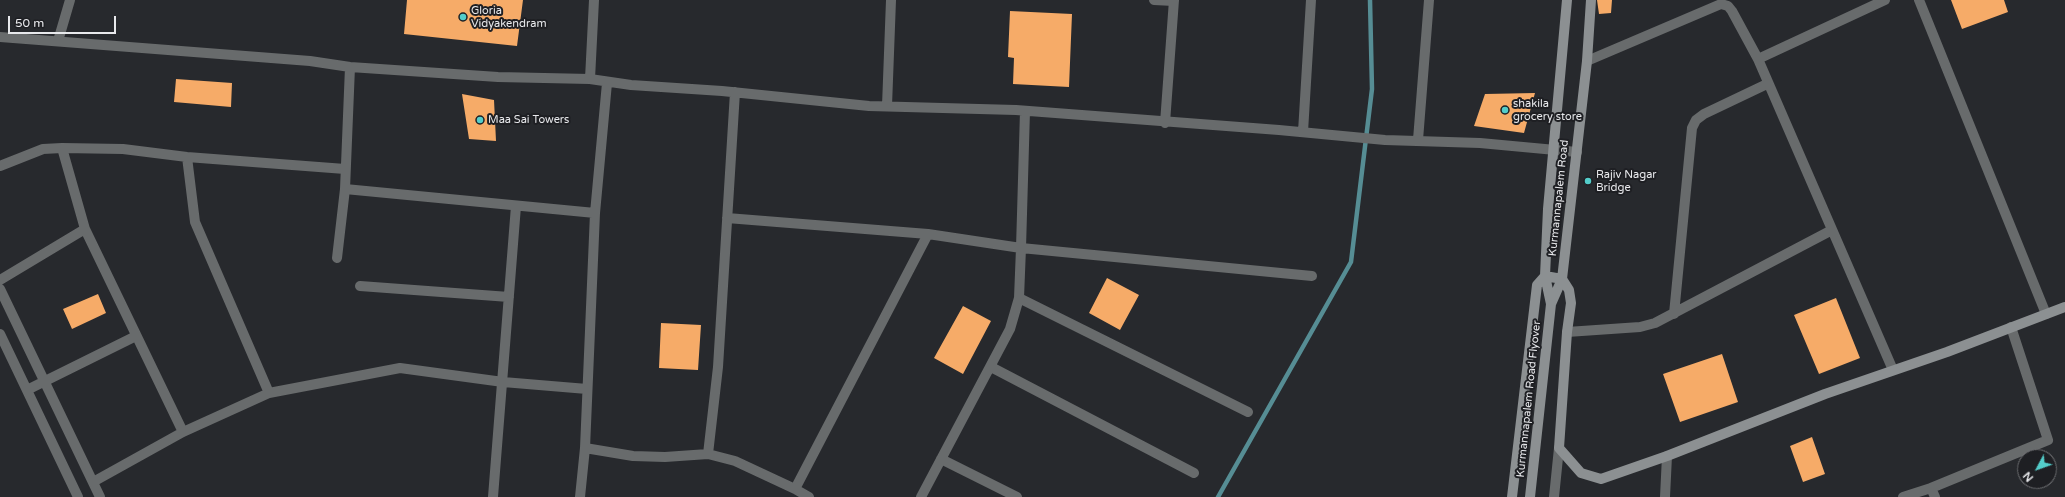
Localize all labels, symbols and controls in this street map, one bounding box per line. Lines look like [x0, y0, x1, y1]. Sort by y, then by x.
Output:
place label: Gloria Vidyakendram [471, 4, 546, 30]
scale bar [10, 8, 118, 34]
marker: Gloria Vidyakendram [458, 12, 468, 22]
text: 50 m [15, 16, 44, 30]
place label: shakila grocery store [1513, 97, 1582, 123]
marker: shakila grocery store [1500, 105, 1510, 115]
place label: Maa Sai Towers [488, 113, 569, 127]
marker: Maa Sai Towers [475, 115, 485, 125]
street label: Kurmannapalem Road [1546, 139, 1572, 257]
place label: Rajiv Nagar Bridge [1596, 168, 1657, 194]
marker: Rajiv Nagar Bridge [1583, 176, 1593, 186]
street label: Kurmannapalem Road Flyover [1514, 320, 1544, 478]
north arrow [2017, 449, 2057, 489]
text: N [2021, 469, 2036, 484]

